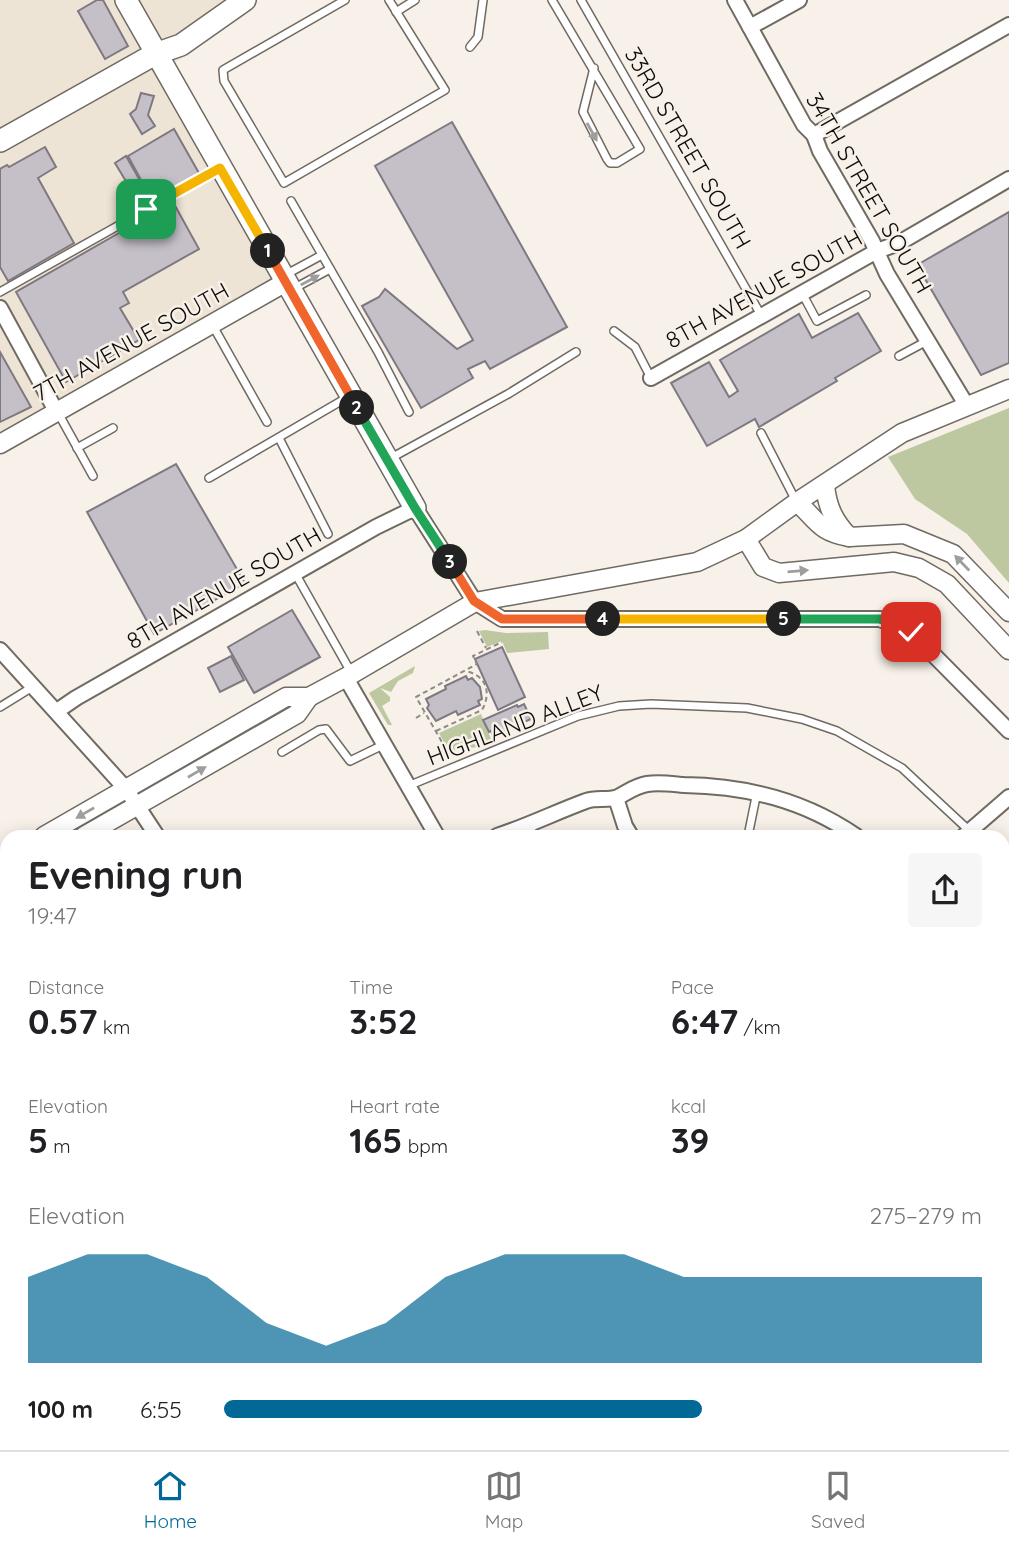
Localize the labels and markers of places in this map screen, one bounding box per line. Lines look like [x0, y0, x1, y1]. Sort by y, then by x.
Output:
pin [116, 179, 176, 239]
pin: 1 [250, 233, 286, 268]
pin: 2 [340, 390, 374, 426]
pin: 3 [433, 544, 468, 580]
pin: 4 [586, 602, 620, 636]
pin: 5 [766, 602, 802, 636]
pin [881, 602, 941, 662]

